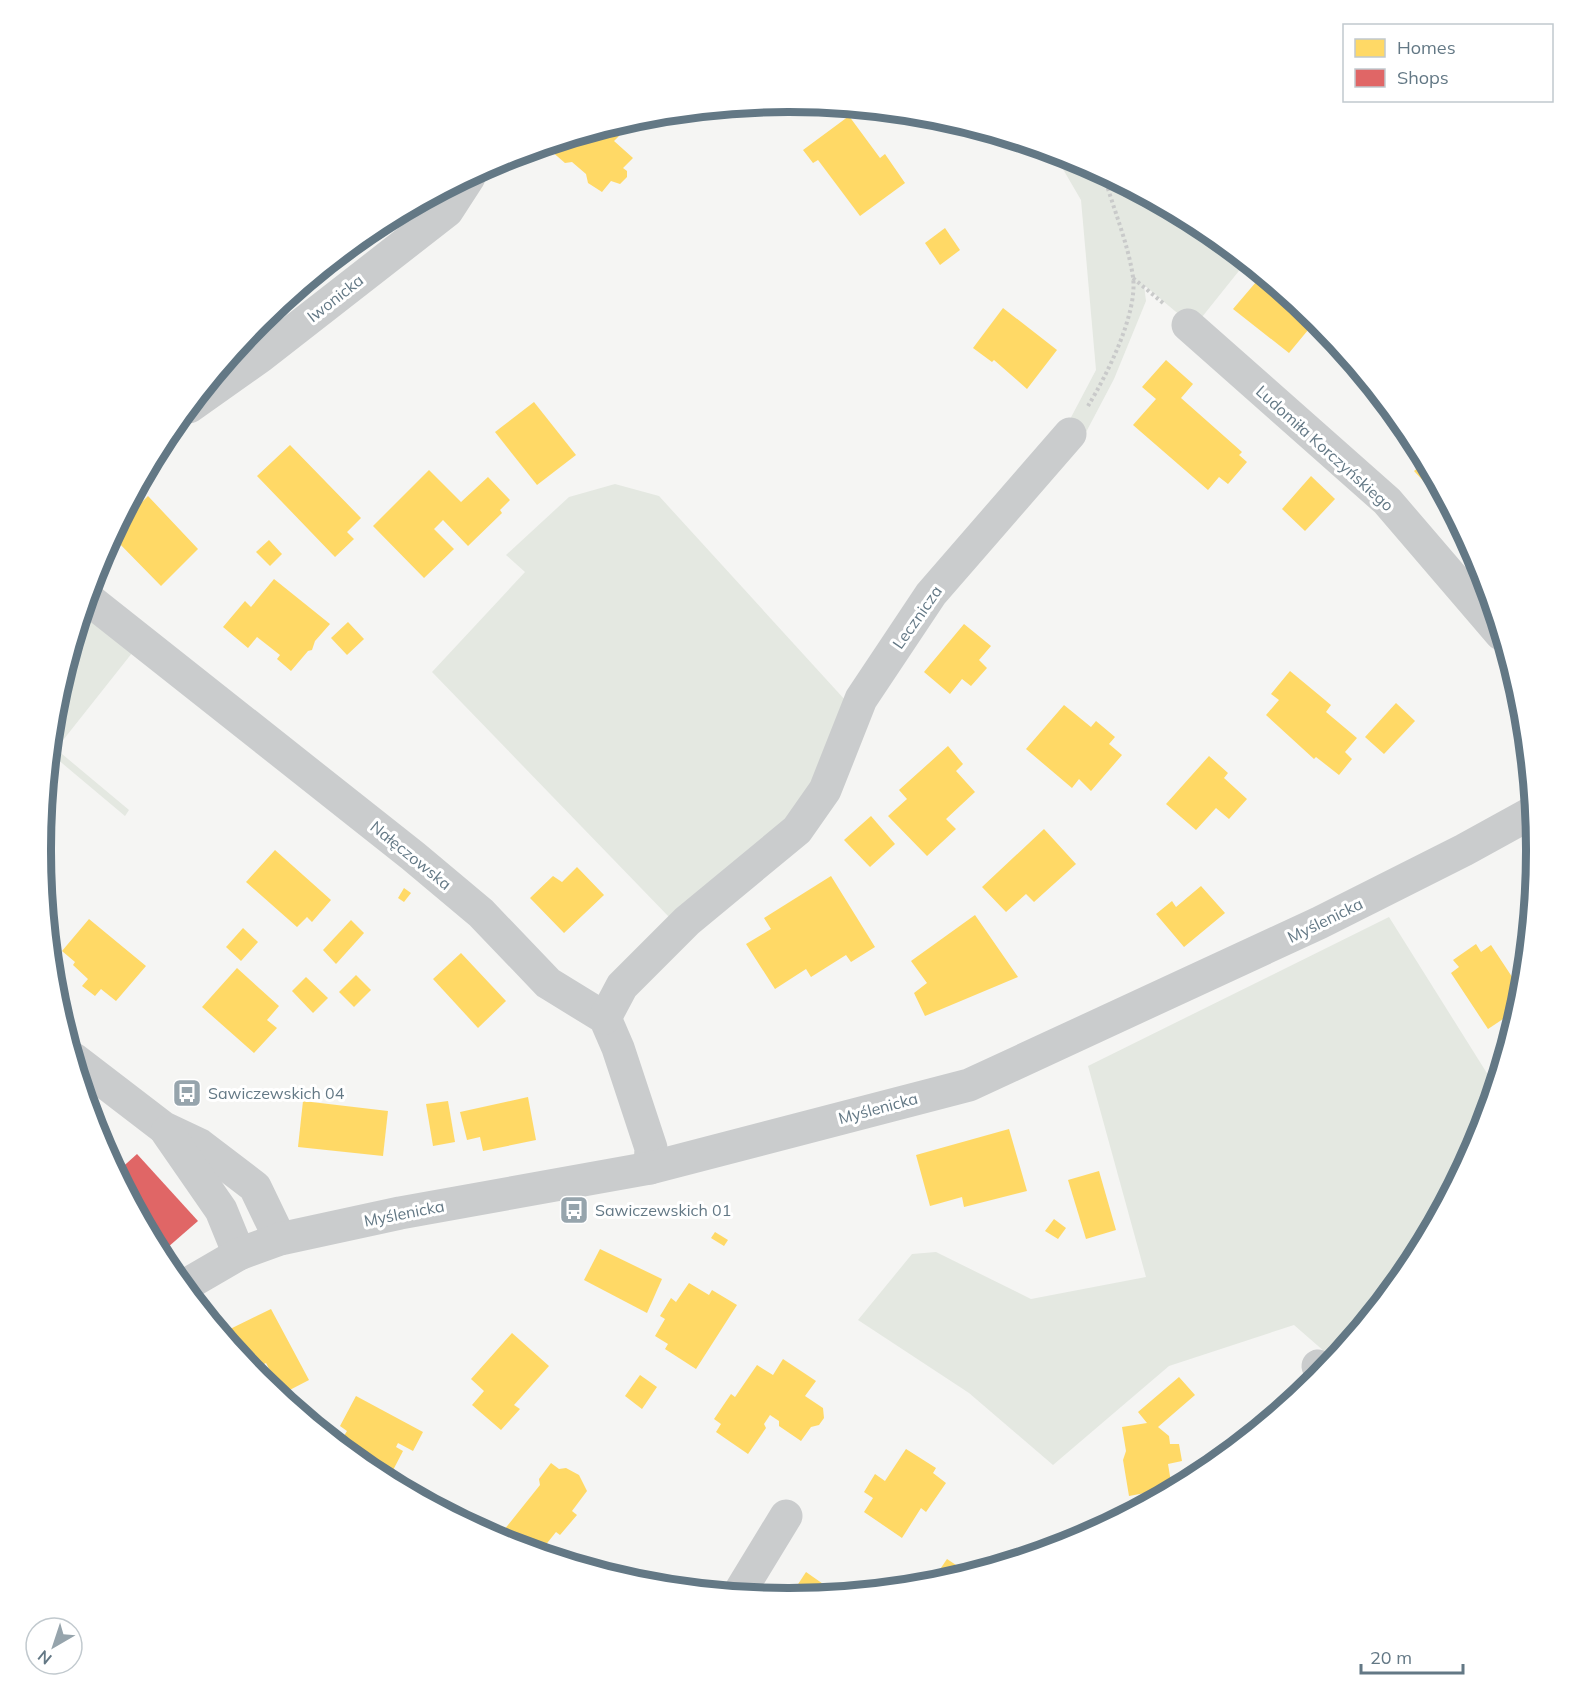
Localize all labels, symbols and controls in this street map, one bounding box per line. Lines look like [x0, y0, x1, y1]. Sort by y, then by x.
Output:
legend [1343, 24, 1553, 102]
text: Homes [1397, 36, 1456, 59]
text: Shops [1397, 66, 1449, 89]
street label: Iwonicka [303, 270, 367, 326]
street label: Ludomiła Korczyńskiego [1252, 381, 1398, 515]
street label: Lecznicza [888, 582, 946, 652]
street label: Nałęczowska [366, 816, 456, 894]
street label: Myślenicka [1284, 893, 1366, 947]
bus stop icon: Sawiczewskich 04 [171, 1077, 203, 1109]
place label: Sawiczewskich 04 [208, 1083, 345, 1103]
street label: Myślenicka [836, 1088, 920, 1128]
bus stop icon: Sawiczewskich 01 [558, 1194, 590, 1226]
street label: Myślenicka [362, 1195, 446, 1231]
place label: Sawiczewskich 01 [595, 1200, 731, 1220]
north arrow [24, 1616, 84, 1676]
scale bar [1361, 1637, 1463, 1675]
text: N [34, 1646, 56, 1669]
text: 20 m [1370, 1646, 1412, 1669]

